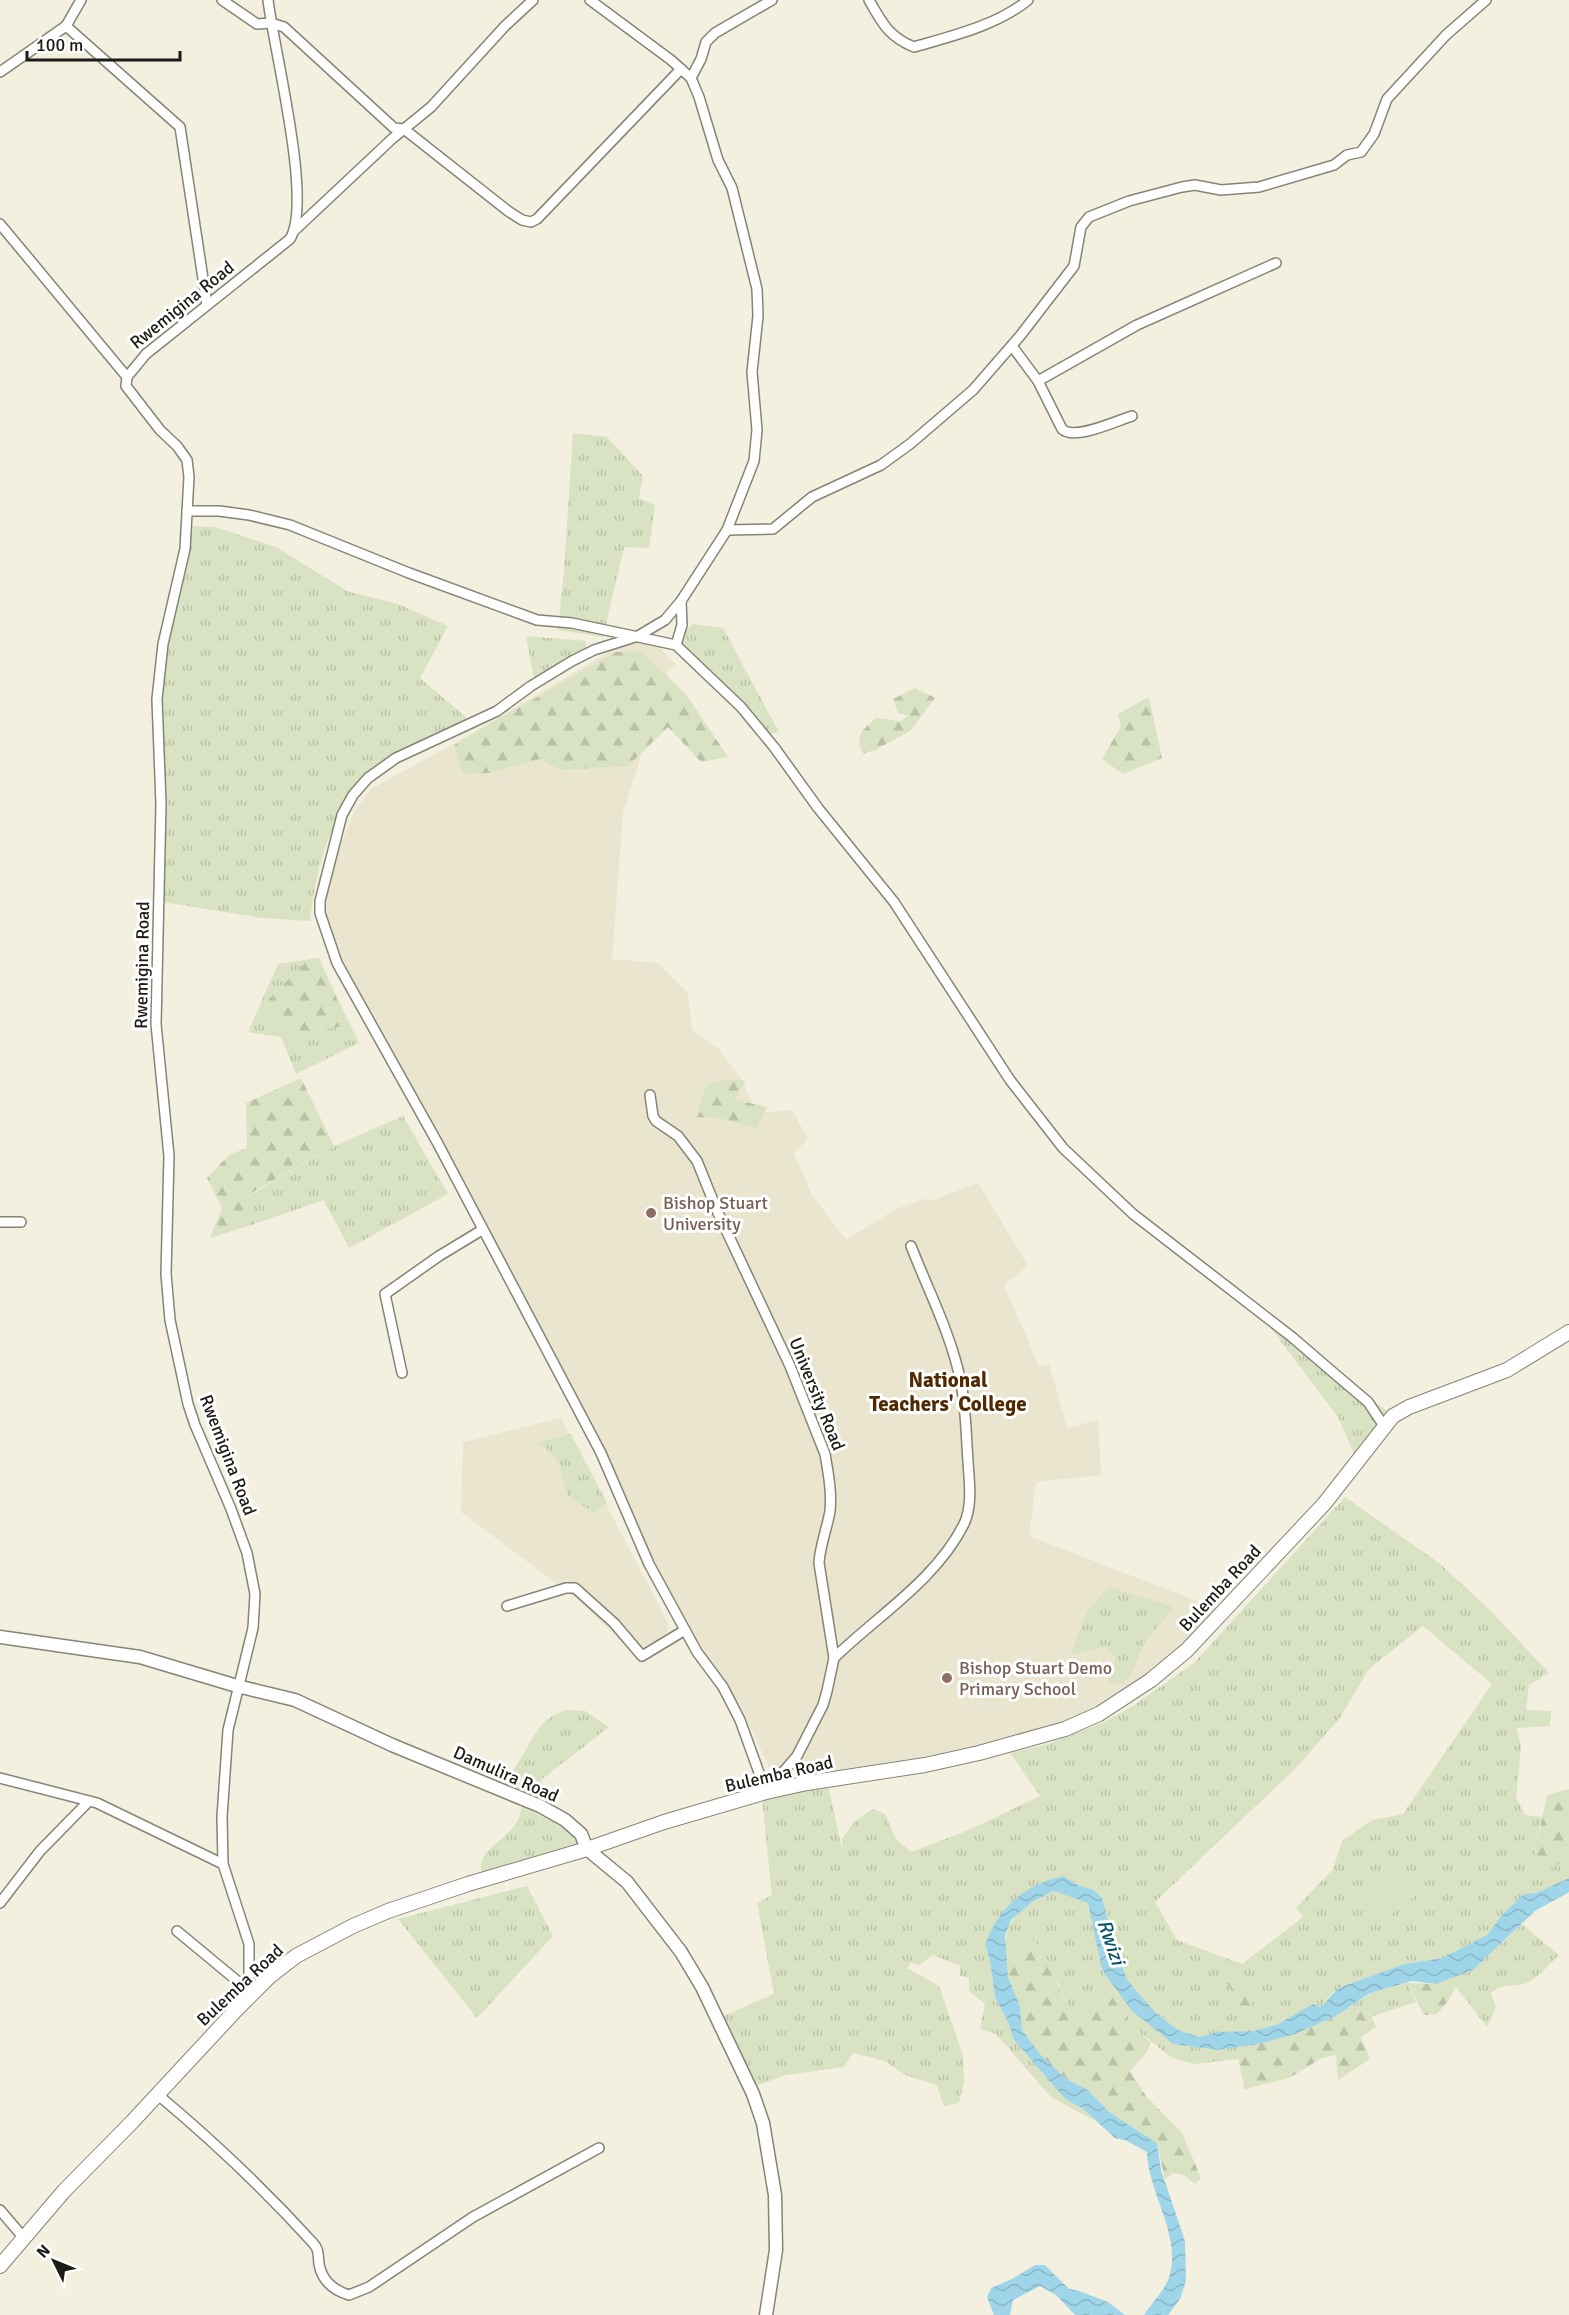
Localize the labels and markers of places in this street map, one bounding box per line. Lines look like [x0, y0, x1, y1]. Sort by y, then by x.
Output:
place label: Bishop Stuart University [663, 1192, 768, 1235]
marker: Bishop Stuart University [644, 1206, 658, 1220]
place label: Bishop Stuart Demo Primary School [959, 1657, 1112, 1700]
marker: Bishop Stuart Demo Primary School [940, 1671, 954, 1685]

